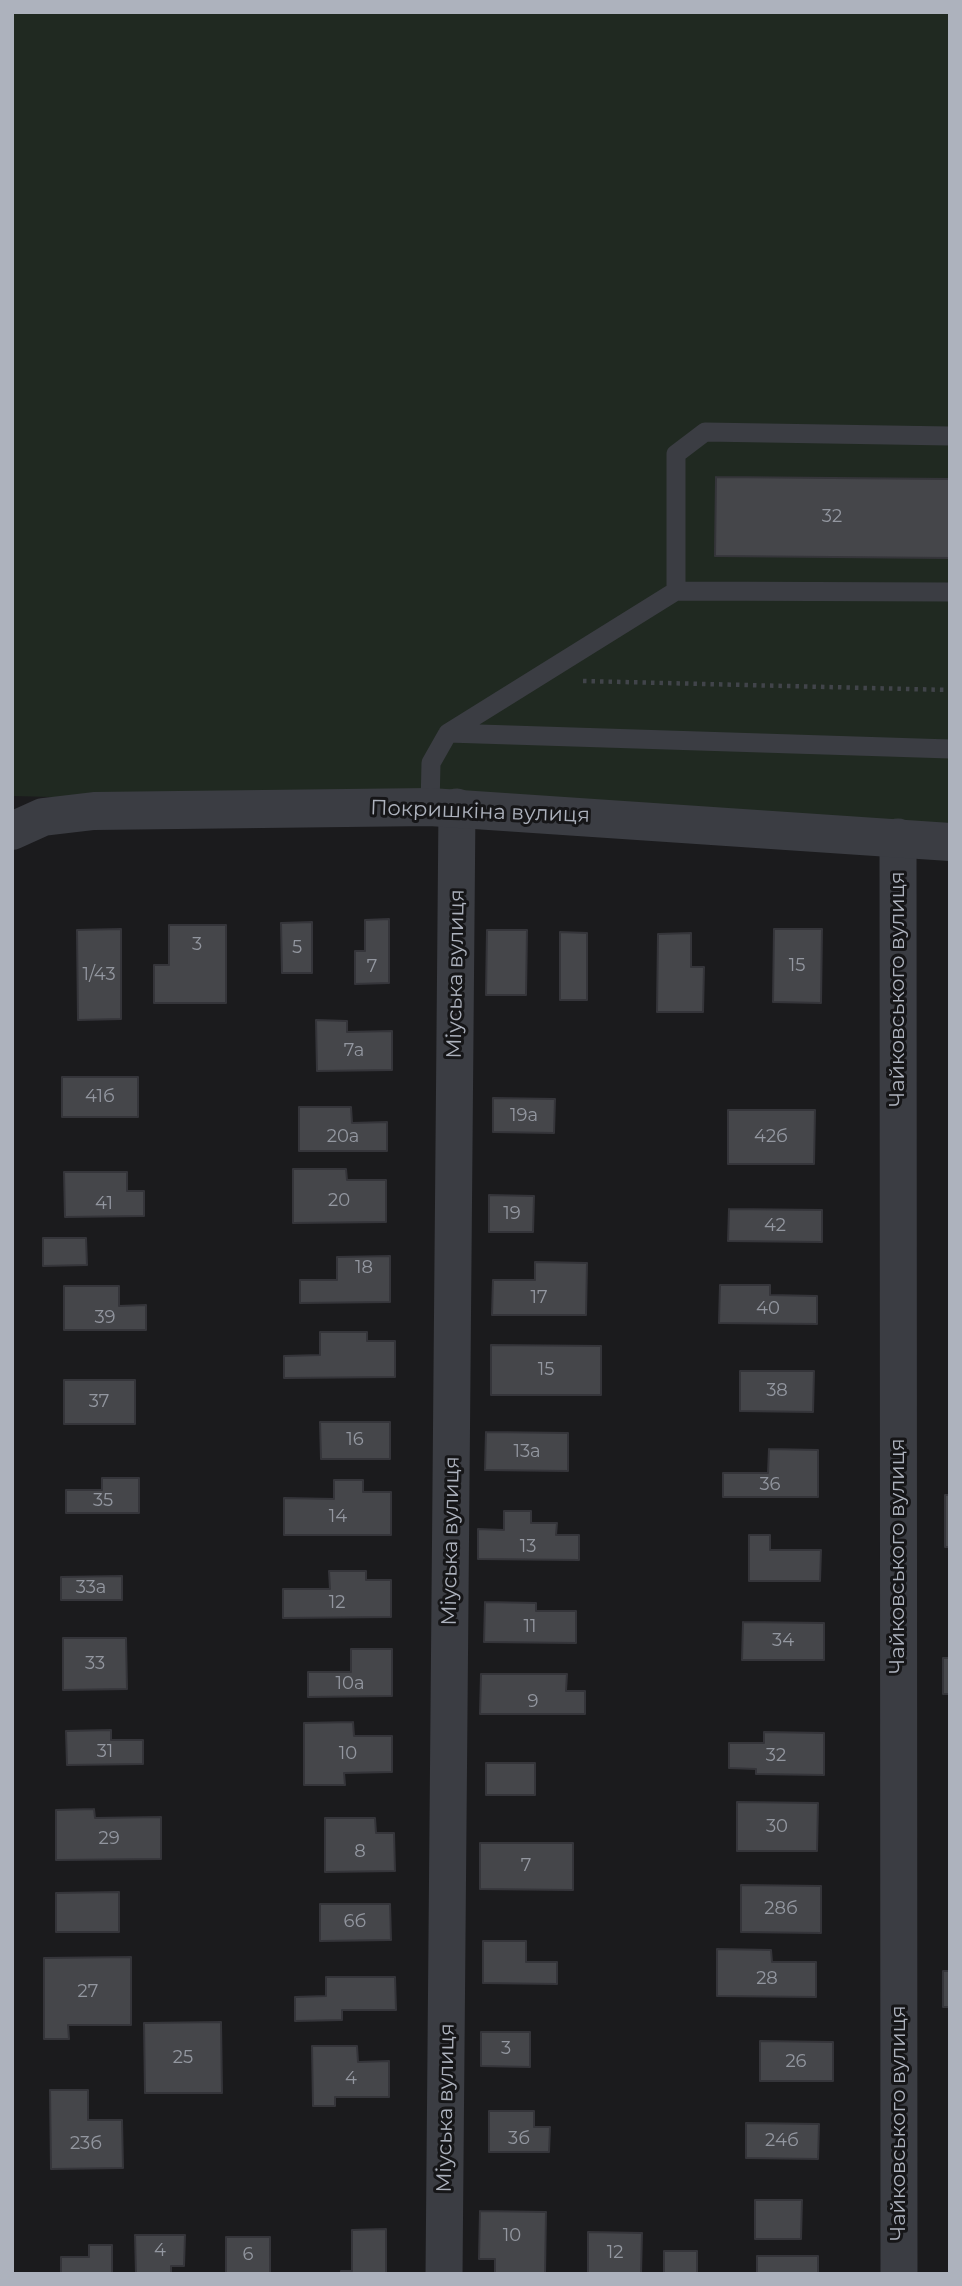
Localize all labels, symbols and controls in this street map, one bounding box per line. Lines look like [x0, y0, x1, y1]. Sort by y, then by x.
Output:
house number: 32 [822, 506, 842, 528]
street label: Покришкіна вулиця [370, 796, 590, 828]
street label: Чайковського вулиця [885, 871, 911, 1107]
street label: Міуська вулиця [442, 889, 470, 1059]
house number: 3 [192, 934, 202, 956]
house number: 5 [292, 937, 302, 959]
house number: 15 [789, 955, 805, 977]
house number: 7 [367, 956, 377, 978]
house number: 1/43 [82, 964, 116, 986]
house number: 7а [344, 1040, 364, 1062]
house number: 41б [85, 1086, 115, 1108]
house number: 19а [510, 1105, 538, 1127]
house number: 20а [327, 1126, 359, 1148]
house number: 42б [754, 1126, 788, 1148]
house number: 20 [328, 1190, 350, 1212]
house number: 41 [95, 1193, 113, 1215]
house number: 19 [503, 1203, 521, 1225]
house number: 42 [764, 1215, 786, 1237]
house number: 18 [355, 1257, 373, 1279]
house number: 17 [530, 1287, 548, 1309]
house number: 40 [756, 1298, 780, 1320]
house number: 39 [94, 1307, 116, 1329]
house number: 15 [538, 1359, 554, 1381]
house number: 38 [766, 1380, 788, 1402]
house number: 37 [89, 1391, 109, 1413]
house number: 16 [346, 1429, 364, 1451]
street label: Чайковського вулиця [885, 1438, 911, 1674]
house number: 13а [513, 1441, 541, 1463]
street label: Міуська вулиця [437, 1456, 465, 1626]
house number: 36 [759, 1474, 781, 1496]
house number: 35 [93, 1490, 113, 1512]
house number: 14 [329, 1506, 347, 1528]
house number: 13 [520, 1536, 536, 1558]
house number: 33а [76, 1577, 106, 1599]
house number: 12 [329, 1592, 345, 1614]
house number: 11 [524, 1616, 536, 1638]
house number: 34 [772, 1630, 794, 1652]
house number: 33 [85, 1653, 105, 1675]
house number: 10а [336, 1673, 364, 1695]
house number: 9 [528, 1691, 538, 1713]
house number: 31 [97, 1741, 113, 1763]
house number: 10 [339, 1743, 357, 1765]
house number: 32 [766, 1745, 786, 1767]
house number: 30 [766, 1816, 788, 1838]
house number: 29 [98, 1828, 120, 1850]
house number: 8 [354, 1841, 366, 1863]
house number: 7 [521, 1855, 531, 1877]
house number: 28б [764, 1898, 798, 1920]
house number: 6б [344, 1911, 366, 1933]
house number: 28 [756, 1968, 778, 1990]
house number: 27 [78, 1981, 98, 2003]
street label: Чайковського вулиця [886, 2005, 912, 2241]
street label: Міуська вулиця [432, 2023, 460, 2193]
house number: 3 [501, 2038, 511, 2060]
house number: 25 [173, 2047, 193, 2069]
house number: 26 [785, 2051, 807, 2073]
house number: 4 [345, 2068, 357, 2090]
house number: 3б [508, 2128, 530, 2150]
house number: 24б [765, 2130, 799, 2152]
house number: 23б [70, 2133, 102, 2155]
house number: 10 [503, 2225, 521, 2247]
house number: 4 [154, 2240, 166, 2262]
house number: 12 [607, 2242, 623, 2264]
house number: 6 [243, 2244, 253, 2266]

